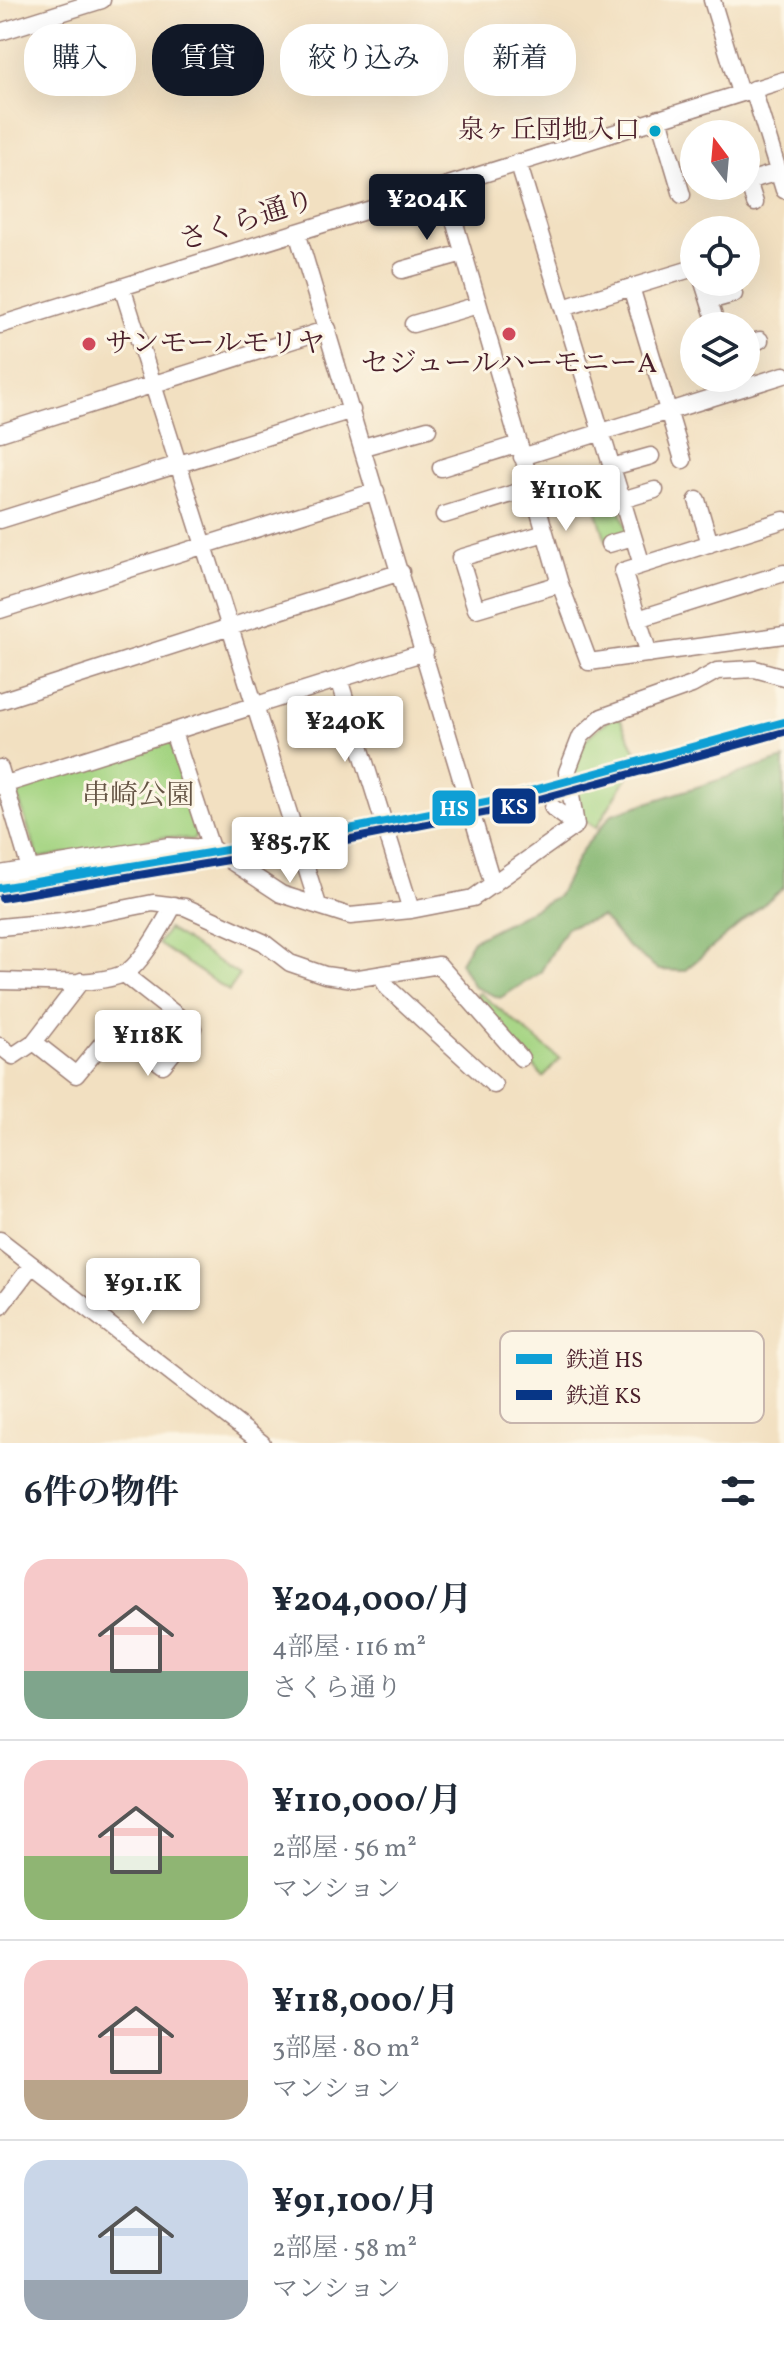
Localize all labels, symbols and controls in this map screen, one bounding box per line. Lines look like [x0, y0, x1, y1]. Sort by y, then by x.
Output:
chip: 購入 [24, 24, 136, 96]
chip: 賃貸 [152, 24, 264, 96]
chip: 絞り込み [280, 24, 448, 96]
chip: 新着 [464, 24, 576, 96]
place label: 泉ヶ丘団地入口 [458, 113, 640, 149]
north arrow [680, 120, 760, 200]
map controls [680, 120, 760, 392]
marker: 泉ヶ丘団地入口 [647, 123, 663, 139]
pin: ¥204K [371, 174, 483, 242]
street label: さくら通り [174, 181, 320, 261]
text: ¥204K [387, 182, 467, 218]
button: locate [680, 216, 760, 296]
button: layers [680, 312, 760, 392]
place label: サンモールモリヤ [105, 325, 325, 364]
marker: セジュールハーモニーA [500, 325, 518, 343]
marker: サンモールモリヤ [80, 335, 98, 353]
place label: セジュールハーモニーA [361, 345, 658, 384]
pin: ¥110K [510, 465, 622, 533]
text: ¥110K [530, 473, 602, 509]
pin: ¥240K [289, 696, 401, 764]
text: ¥240K [305, 704, 385, 740]
park label: 串崎公園 [82, 777, 194, 816]
line badge: KS [491, 787, 537, 825]
line badge: HS [431, 789, 477, 827]
text: KS [500, 793, 528, 824]
text: HS [439, 795, 469, 826]
pin: ¥85.7K [225, 817, 355, 885]
text: ¥85.7K [250, 825, 330, 861]
pin: ¥118K [92, 1010, 204, 1078]
text: ¥118K [113, 1018, 183, 1054]
pin: ¥91.1K [78, 1258, 208, 1326]
text: ¥91.1K [104, 1266, 182, 1302]
legend [500, 1331, 764, 1423]
text: 鉄道 HS [566, 1346, 643, 1377]
text: 鉄道 KS [566, 1382, 641, 1413]
icon: filters [716, 1469, 760, 1513]
text: 6件の物件 [24, 1471, 179, 1518]
text: ¥204,000/月 [272, 1578, 472, 1625]
icon: home [88, 1591, 184, 1687]
text: 4部屋 · 116 m² [272, 1630, 426, 1666]
text: さくら通り [272, 1671, 402, 1707]
text: ¥110,000/月 [272, 1779, 462, 1826]
icon: home [88, 1792, 184, 1888]
text: 2部屋 · 56 m² [272, 1831, 417, 1867]
text: マンション [272, 1872, 401, 1908]
text: ¥118,000/月 [272, 1979, 459, 2026]
icon: home [88, 1992, 184, 2088]
text: 3部屋 · 80 m² [272, 2031, 420, 2067]
text: マンション [272, 2072, 401, 2108]
text: ¥91,100/月 [272, 2179, 439, 2226]
icon: home [88, 2192, 184, 2288]
text: 2部屋 · 58 m² [272, 2231, 417, 2267]
text: マンション [272, 2272, 401, 2308]

